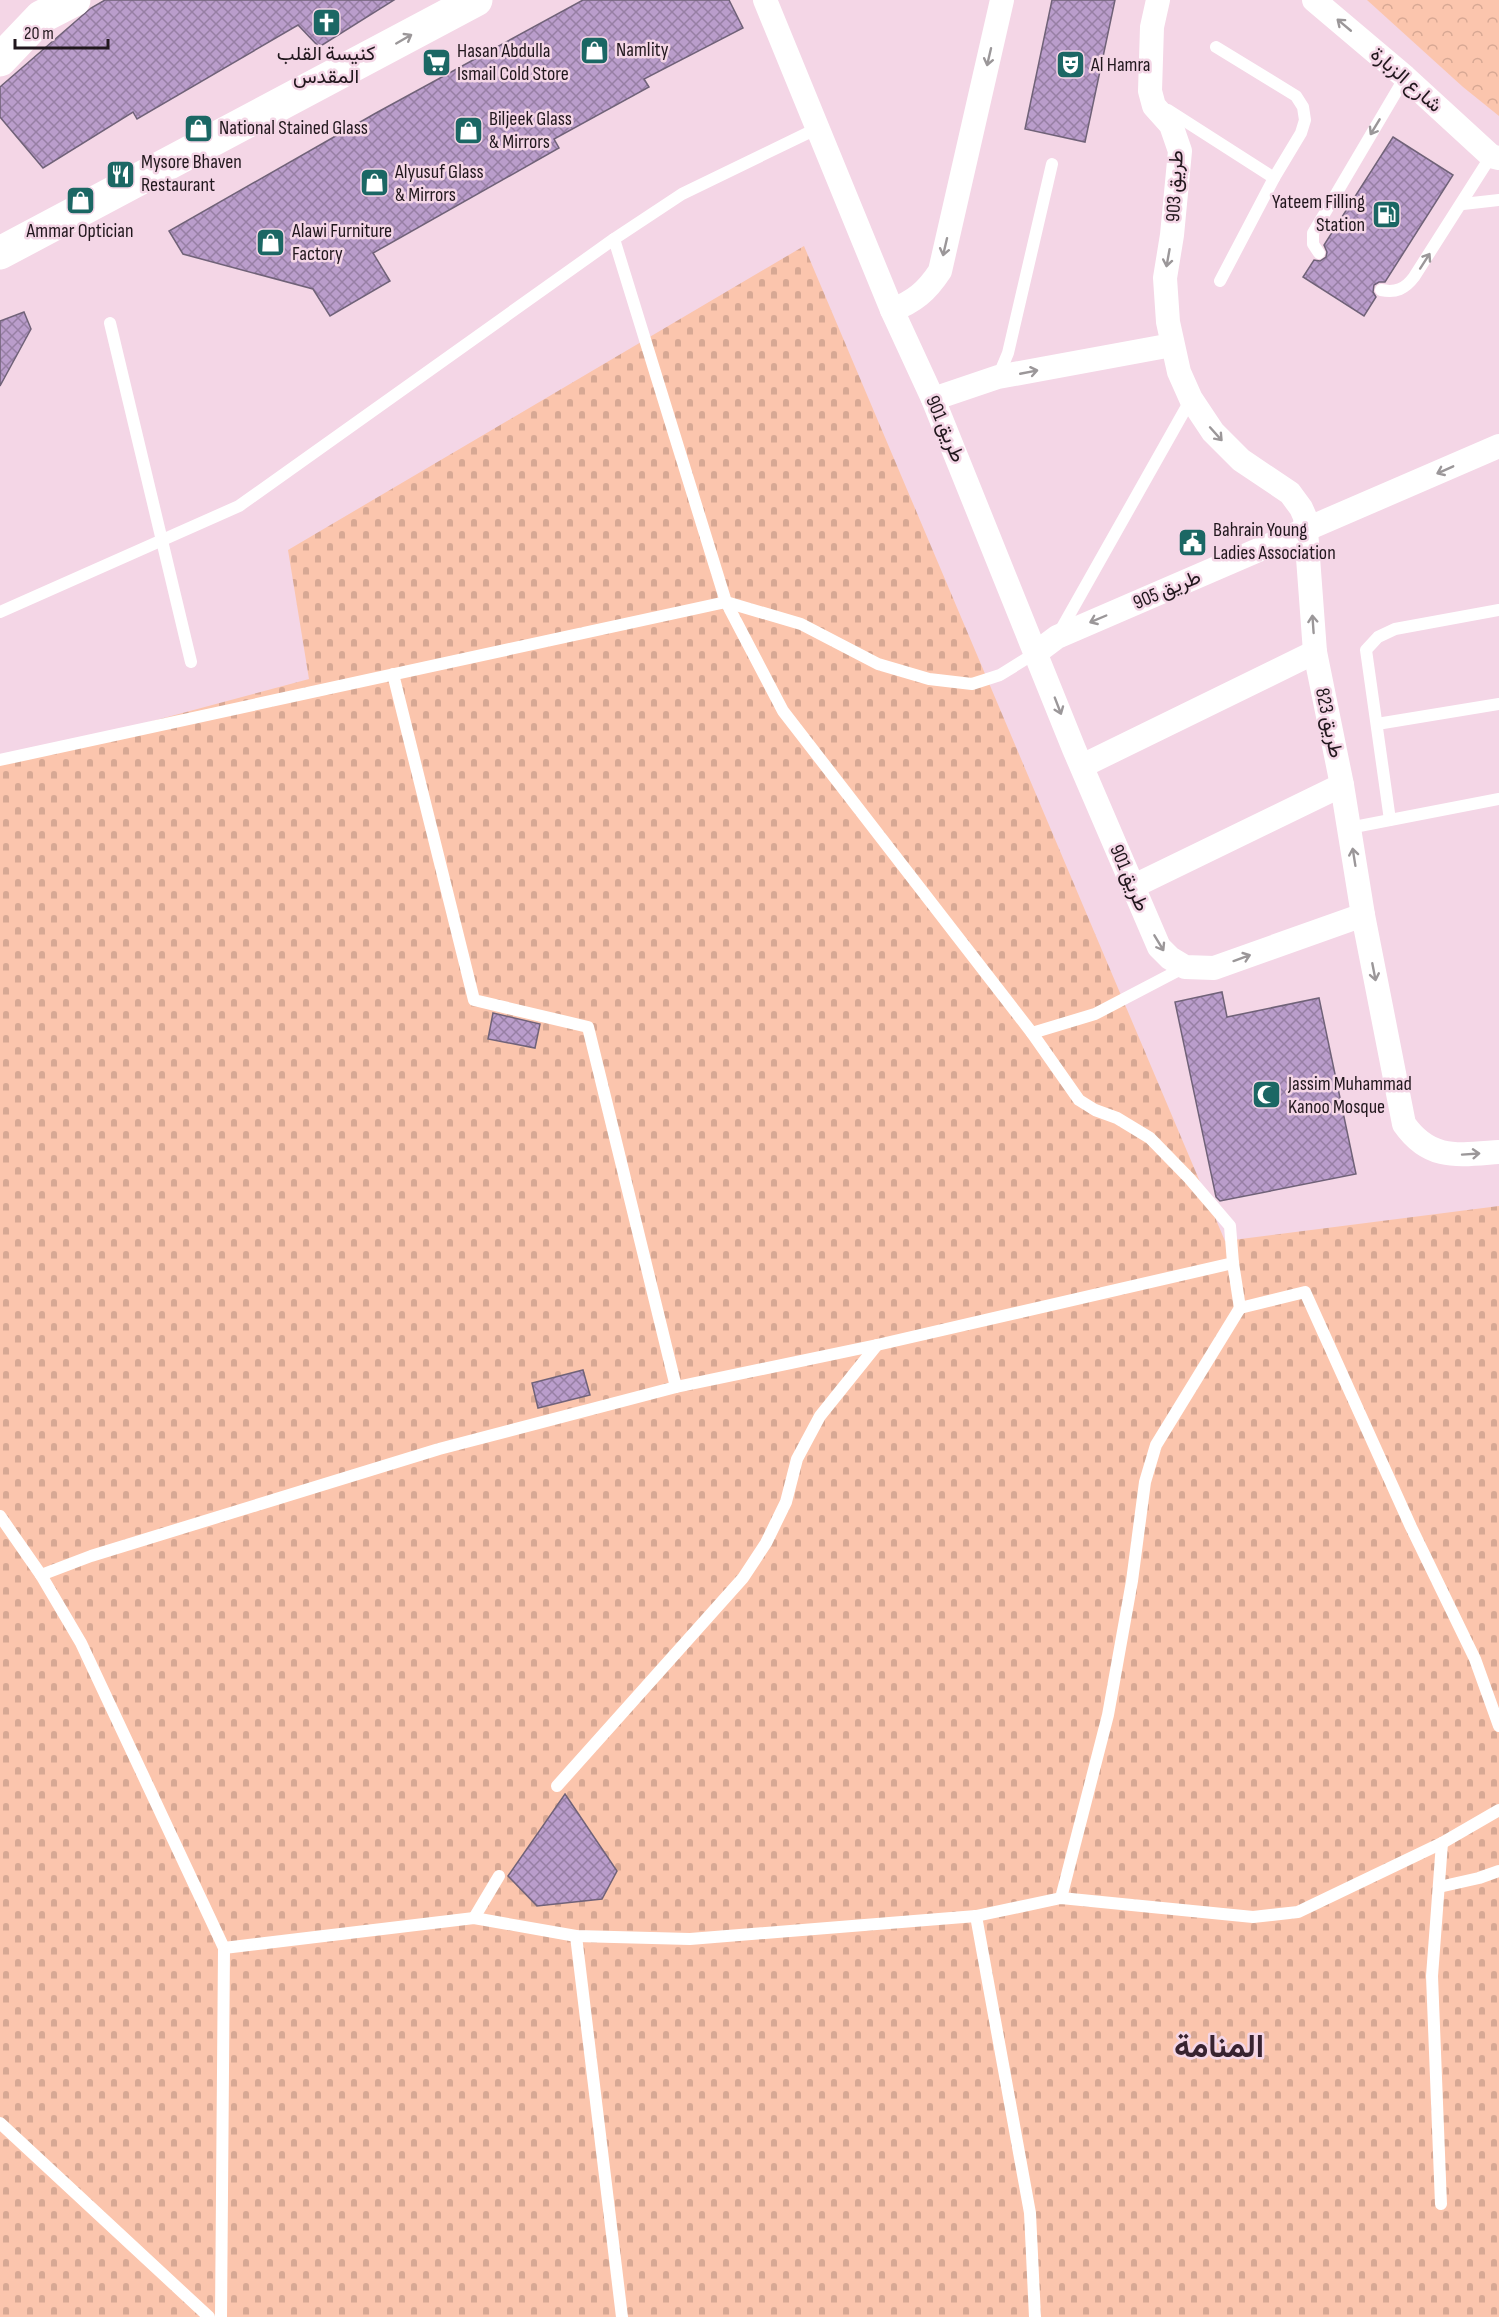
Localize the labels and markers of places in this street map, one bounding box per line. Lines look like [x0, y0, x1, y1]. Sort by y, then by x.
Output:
church icon: كنيسة القلب المقدس [310, 7, 342, 39]
shop icon: Namlity [579, 34, 611, 66]
place label: Namlity [616, 38, 669, 62]
place label: Hasan Abdulla Ismail Cold Store [457, 39, 569, 86]
place label: كنيسة القلب المقدس [277, 42, 375, 89]
supermarket icon: Hasan Abdulla Ismail Cold Store [420, 46, 452, 78]
theatre icon: Al Hamra [1054, 49, 1086, 81]
place label: Al Hamra [1090, 53, 1151, 77]
place label: Biljeek Glass & Mirrors [489, 107, 572, 154]
shop icon: National Stained Glass [182, 112, 214, 144]
shop icon: Biljeek Glass & Mirrors [452, 115, 484, 147]
place label: National Stained Glass [219, 116, 368, 140]
place label: Mysore Bhaven Restaurant [141, 150, 242, 197]
restaurant icon: Mysore Bhaven Restaurant [104, 158, 136, 190]
place label: Alyusuf Glass & Mirrors [394, 160, 484, 207]
shop icon: Alyusuf Glass & Mirrors [358, 167, 390, 199]
shop icon: Ammar Optician [64, 184, 96, 216]
place label: Yateem Filling Station [1272, 190, 1365, 237]
fuel station icon: Yateem Filling Station [1370, 198, 1402, 230]
place label: Ammar Optician [25, 219, 134, 243]
place label: Alawi Furniture Factory [291, 219, 392, 266]
shop icon: Alawi Furniture Factory [255, 226, 287, 258]
place label: Bahrain Young Ladies Association [1213, 518, 1336, 565]
public building icon: Bahrain Young Ladies Association [1176, 526, 1208, 558]
place label: Jassim Muhammad Kanoo Mosque [1287, 1072, 1412, 1119]
mosque icon: Jassim Muhammad Kanoo Mosque [1251, 1079, 1283, 1111]

